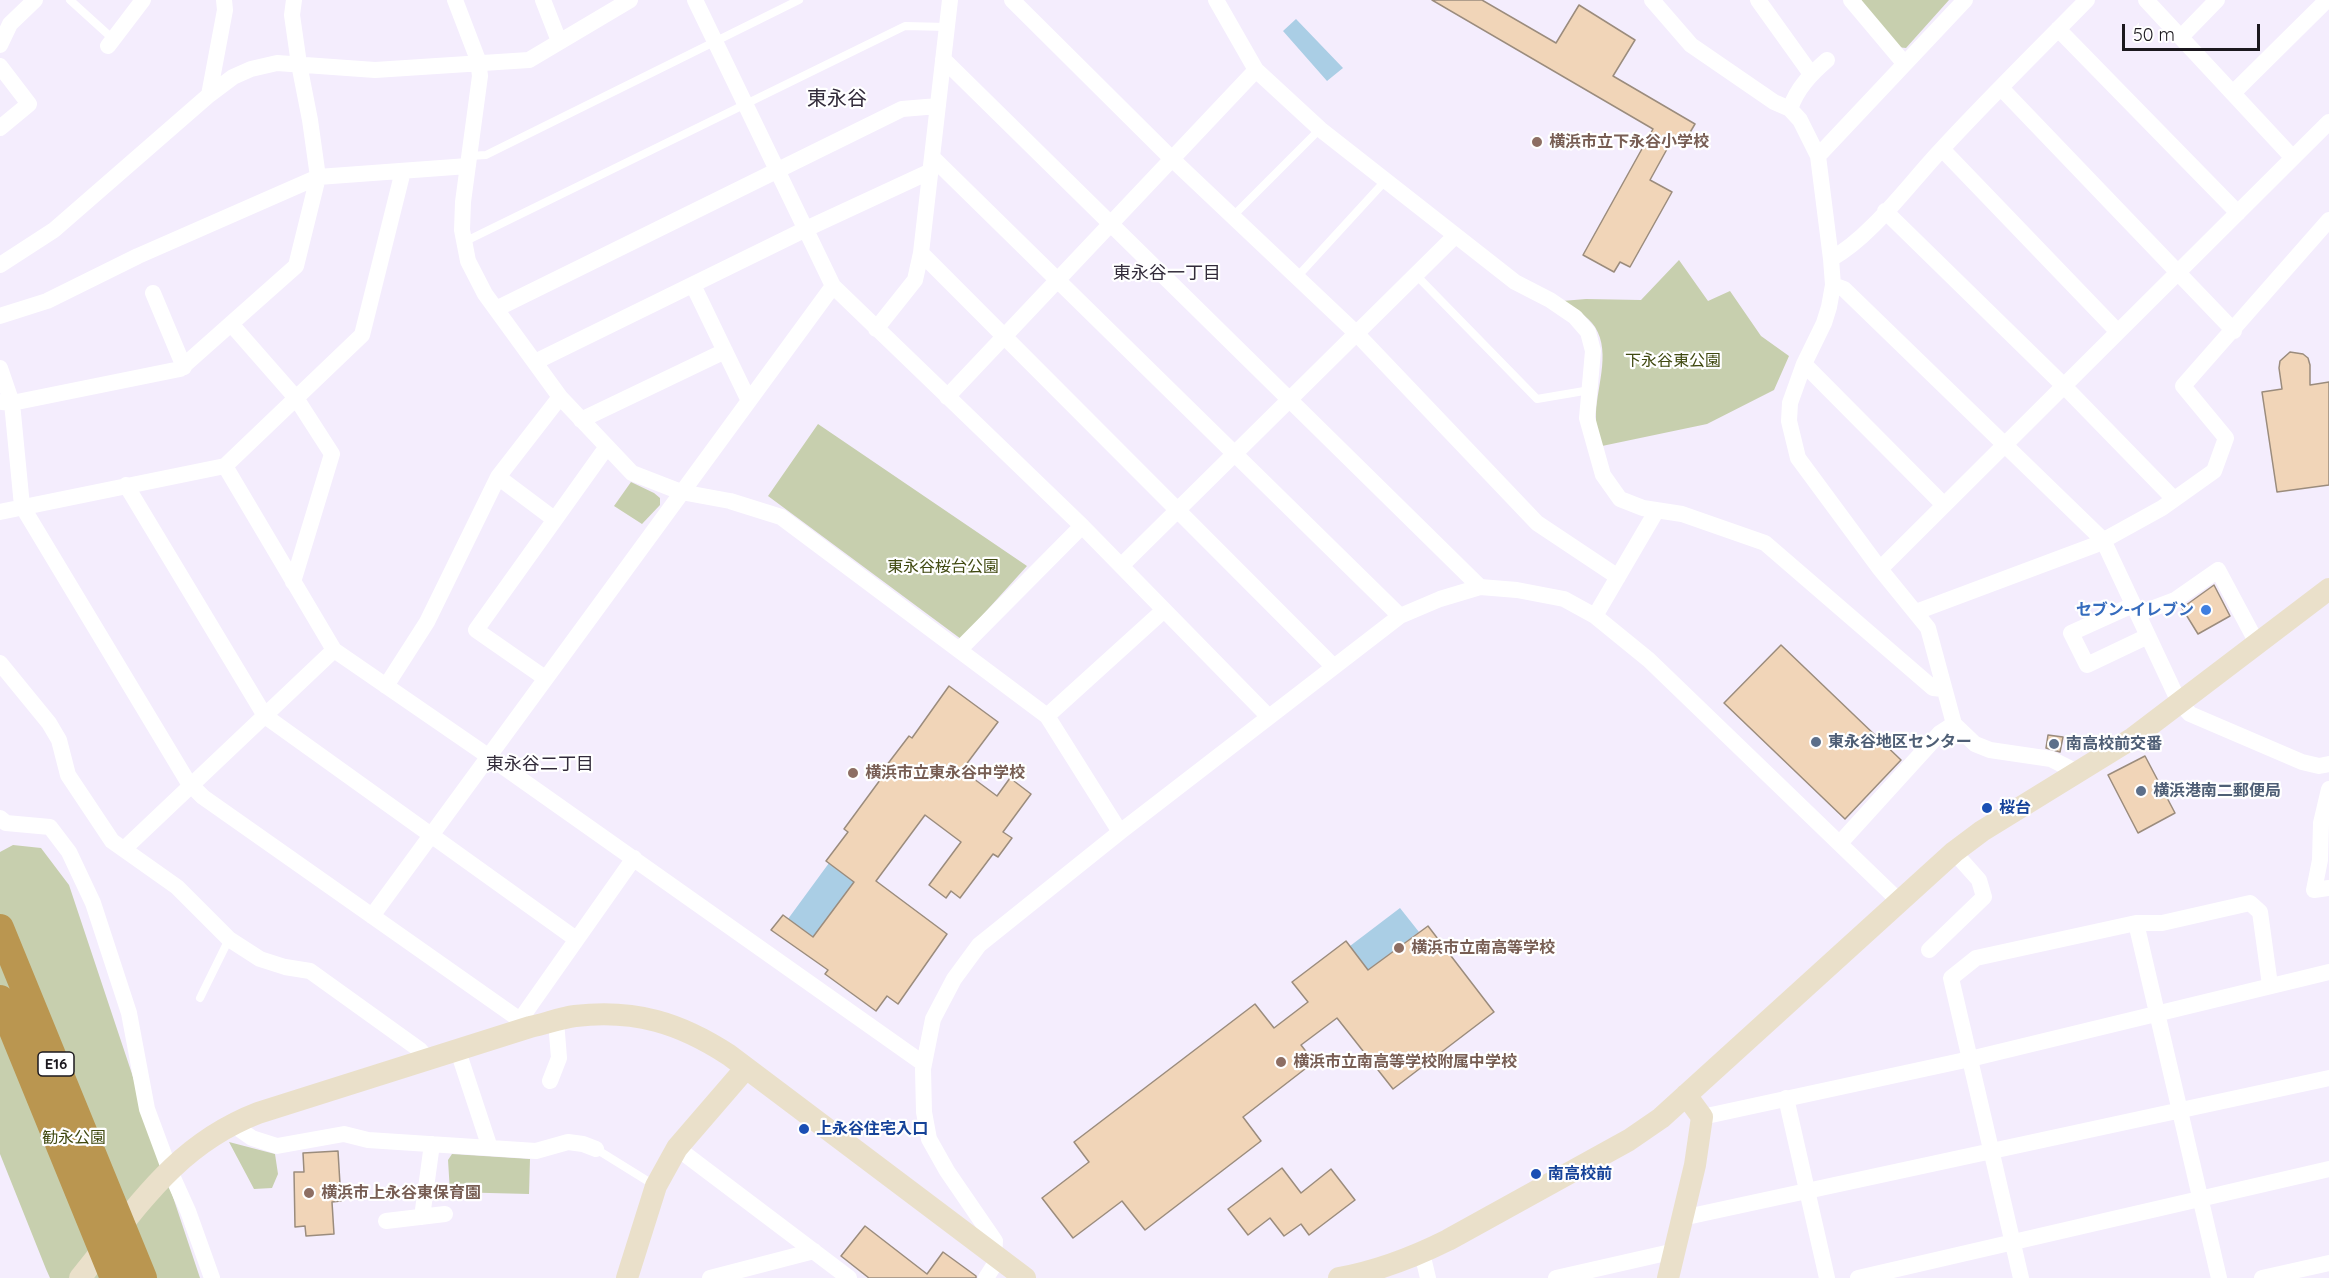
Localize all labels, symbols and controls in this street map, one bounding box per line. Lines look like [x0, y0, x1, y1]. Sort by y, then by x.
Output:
scale bar [2125, 12, 2263, 50]
text: 50 m [2133, 23, 2175, 46]
district label: 東永谷 [807, 87, 867, 111]
place label: 横浜市立下永谷小学校 [1549, 132, 1709, 152]
marker: 横浜市立下永谷小学校 [1530, 135, 1544, 149]
district label: 東永谷一丁目 [1113, 263, 1221, 285]
park label: 下永谷東公園 [1625, 351, 1721, 371]
park label: 東永谷桜台公園 [887, 557, 999, 577]
place label: セブン-イレブン [2076, 600, 2194, 620]
marker: セブン-イレブン [2199, 603, 2213, 617]
place label: 東永谷地区センター [1828, 732, 1972, 752]
place label: 南高校前交番 [2066, 734, 2162, 754]
marker: 東永谷地区センター [1809, 735, 1823, 749]
marker: 南高校前交番 [2047, 737, 2061, 751]
district label: 東永谷二丁目 [486, 754, 594, 776]
place label: 横浜市立東永谷中学校 [865, 763, 1025, 783]
marker: 横浜市立東永谷中学校 [846, 766, 860, 780]
place label: 横浜港南二郵便局 [2153, 781, 2281, 801]
marker: 横浜港南二郵便局 [2134, 784, 2148, 798]
place label: 桜台 [1999, 798, 2031, 818]
marker: 桜台 [1980, 801, 1994, 815]
place label: 横浜市立南高等学校 [1411, 938, 1555, 958]
marker: 横浜市立南高等学校 [1392, 941, 1406, 955]
road number: E16 [38, 1052, 74, 1076]
place label: 横浜市立南高等学校附属中学校 [1293, 1052, 1517, 1072]
marker: 横浜市立南高等学校附属中学校 [1274, 1055, 1288, 1069]
place label: 上永谷住宅入口 [816, 1119, 928, 1139]
marker: 上永谷住宅入口 [797, 1122, 811, 1136]
park label: 勧永公園 [42, 1128, 106, 1148]
place label: 南高校前 [1548, 1164, 1612, 1184]
marker: 南高校前 [1529, 1167, 1543, 1181]
place label: 横浜市上永谷東保育園 [321, 1183, 481, 1203]
marker: 横浜市上永谷東保育園 [302, 1186, 316, 1200]

